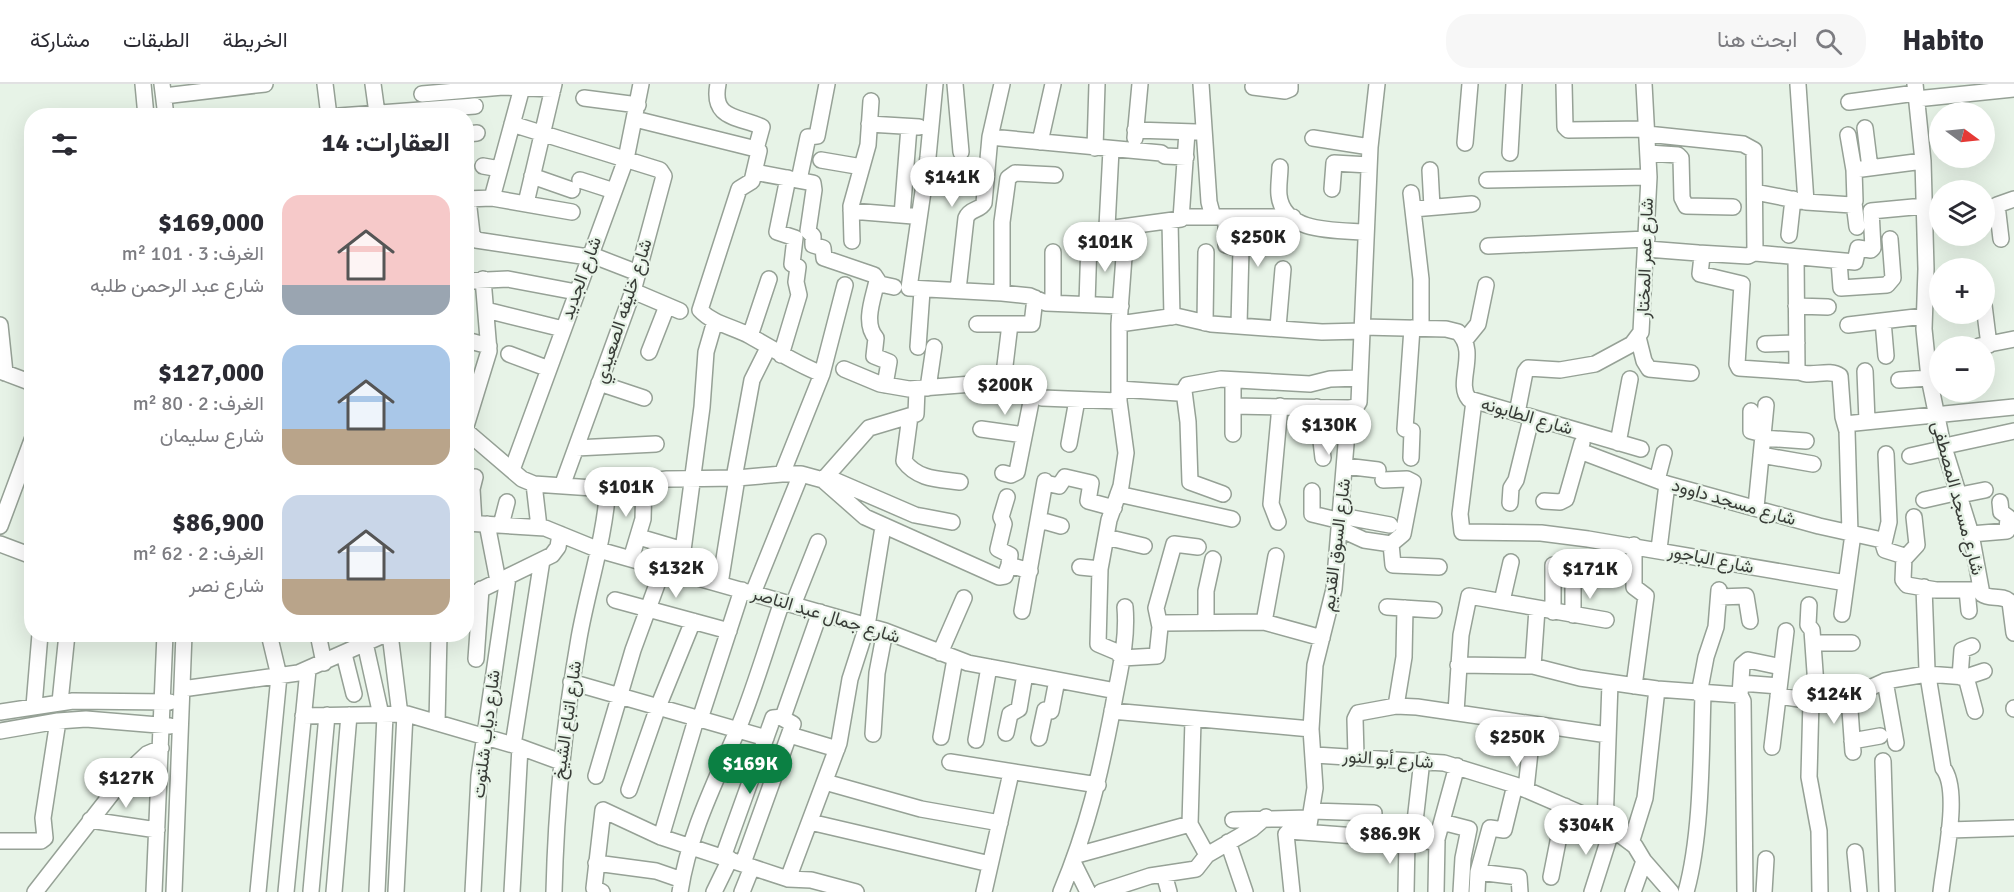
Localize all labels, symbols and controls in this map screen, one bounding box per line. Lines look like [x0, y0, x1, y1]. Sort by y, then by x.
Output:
search box [1446, 14, 1866, 68]
text: Habito [1902, 24, 1984, 58]
icon: search [1812, 25, 1845, 58]
text: ابحث هنا [1717, 26, 1797, 53]
text: مشاركة [30, 27, 90, 53]
text: الطبقات [123, 27, 190, 53]
text: الخريطة [223, 27, 288, 53]
north arrow [1929, 102, 1995, 168]
map controls [1929, 102, 1995, 402]
text: العقارات: 14 [321, 127, 450, 159]
icon: filters [48, 128, 81, 161]
pin: $141K [910, 157, 994, 208]
text: $141K [924, 164, 980, 189]
button: layers [1929, 180, 1995, 246]
street label: شارع عمر المختار [1632, 197, 1659, 320]
text: $169,000 [158, 207, 264, 239]
pin: $250K [1216, 217, 1300, 268]
icon: home [330, 219, 402, 291]
pin: $101K [1063, 222, 1147, 273]
text: $250K [1230, 224, 1286, 249]
text: $101K [1077, 229, 1133, 254]
street label: شارع الجديد [556, 234, 607, 323]
street label: شارع خليفه الصعيدي [589, 236, 661, 387]
text: الغرف: 3 · 101 m² [122, 241, 264, 266]
button: + [1929, 258, 1995, 324]
text: شارع عبد الرحمن طلبه [90, 273, 264, 298]
button: − [1929, 336, 1995, 402]
text: $127,000 [158, 357, 264, 389]
pin: $200K [963, 365, 1047, 416]
icon: home [330, 369, 402, 441]
text: $200K [977, 372, 1033, 397]
text: الغرف: 2 · 80 m² [133, 391, 264, 416]
street label: شارع الطابونه [1478, 392, 1575, 441]
pin: $130K [1287, 405, 1371, 456]
text: $130K [1301, 412, 1357, 437]
street label: شارع مسجد المصطفى [1926, 419, 1989, 578]
text: شارع سليمان [160, 423, 264, 448]
pin: $101K [584, 467, 668, 518]
text: $101K [598, 474, 654, 499]
street label: شارع مسجد داوود [1669, 474, 1799, 531]
street label: شارع السوق القديم [1317, 477, 1356, 613]
text: $86,900 [172, 507, 264, 539]
icon: home [330, 519, 402, 591]
street label: شارع الباجور [1665, 540, 1756, 579]
text: الغرف: 2 · 62 m² [133, 541, 264, 566]
pin: $132K [634, 548, 718, 599]
pin: $171K [1548, 549, 1632, 600]
text: $132K [648, 555, 704, 580]
text: $171K [1562, 556, 1618, 581]
text: شارع نصر [189, 573, 264, 598]
street label: شارع جمال عبد الناصر [748, 582, 903, 649]
street label: شارع اتباع الشيخ [548, 659, 587, 781]
street label: شارع دياب شلتوت [467, 669, 506, 799]
pin: $124K [1792, 674, 1876, 725]
text: $124K [1806, 681, 1862, 706]
pin: $250K [1475, 717, 1559, 768]
text: $250K [1489, 724, 1545, 749]
pin: $169K [708, 744, 792, 795]
street label: شارع أبو النور [1341, 745, 1434, 774]
text: $169K [722, 751, 778, 776]
pin: $127K [84, 758, 168, 809]
text: $127K [98, 765, 154, 790]
pin: $304K [1544, 805, 1628, 856]
text: $304K [1558, 812, 1614, 837]
pin: $86.9K [1341, 814, 1439, 865]
text: $86.9K [1359, 821, 1421, 846]

